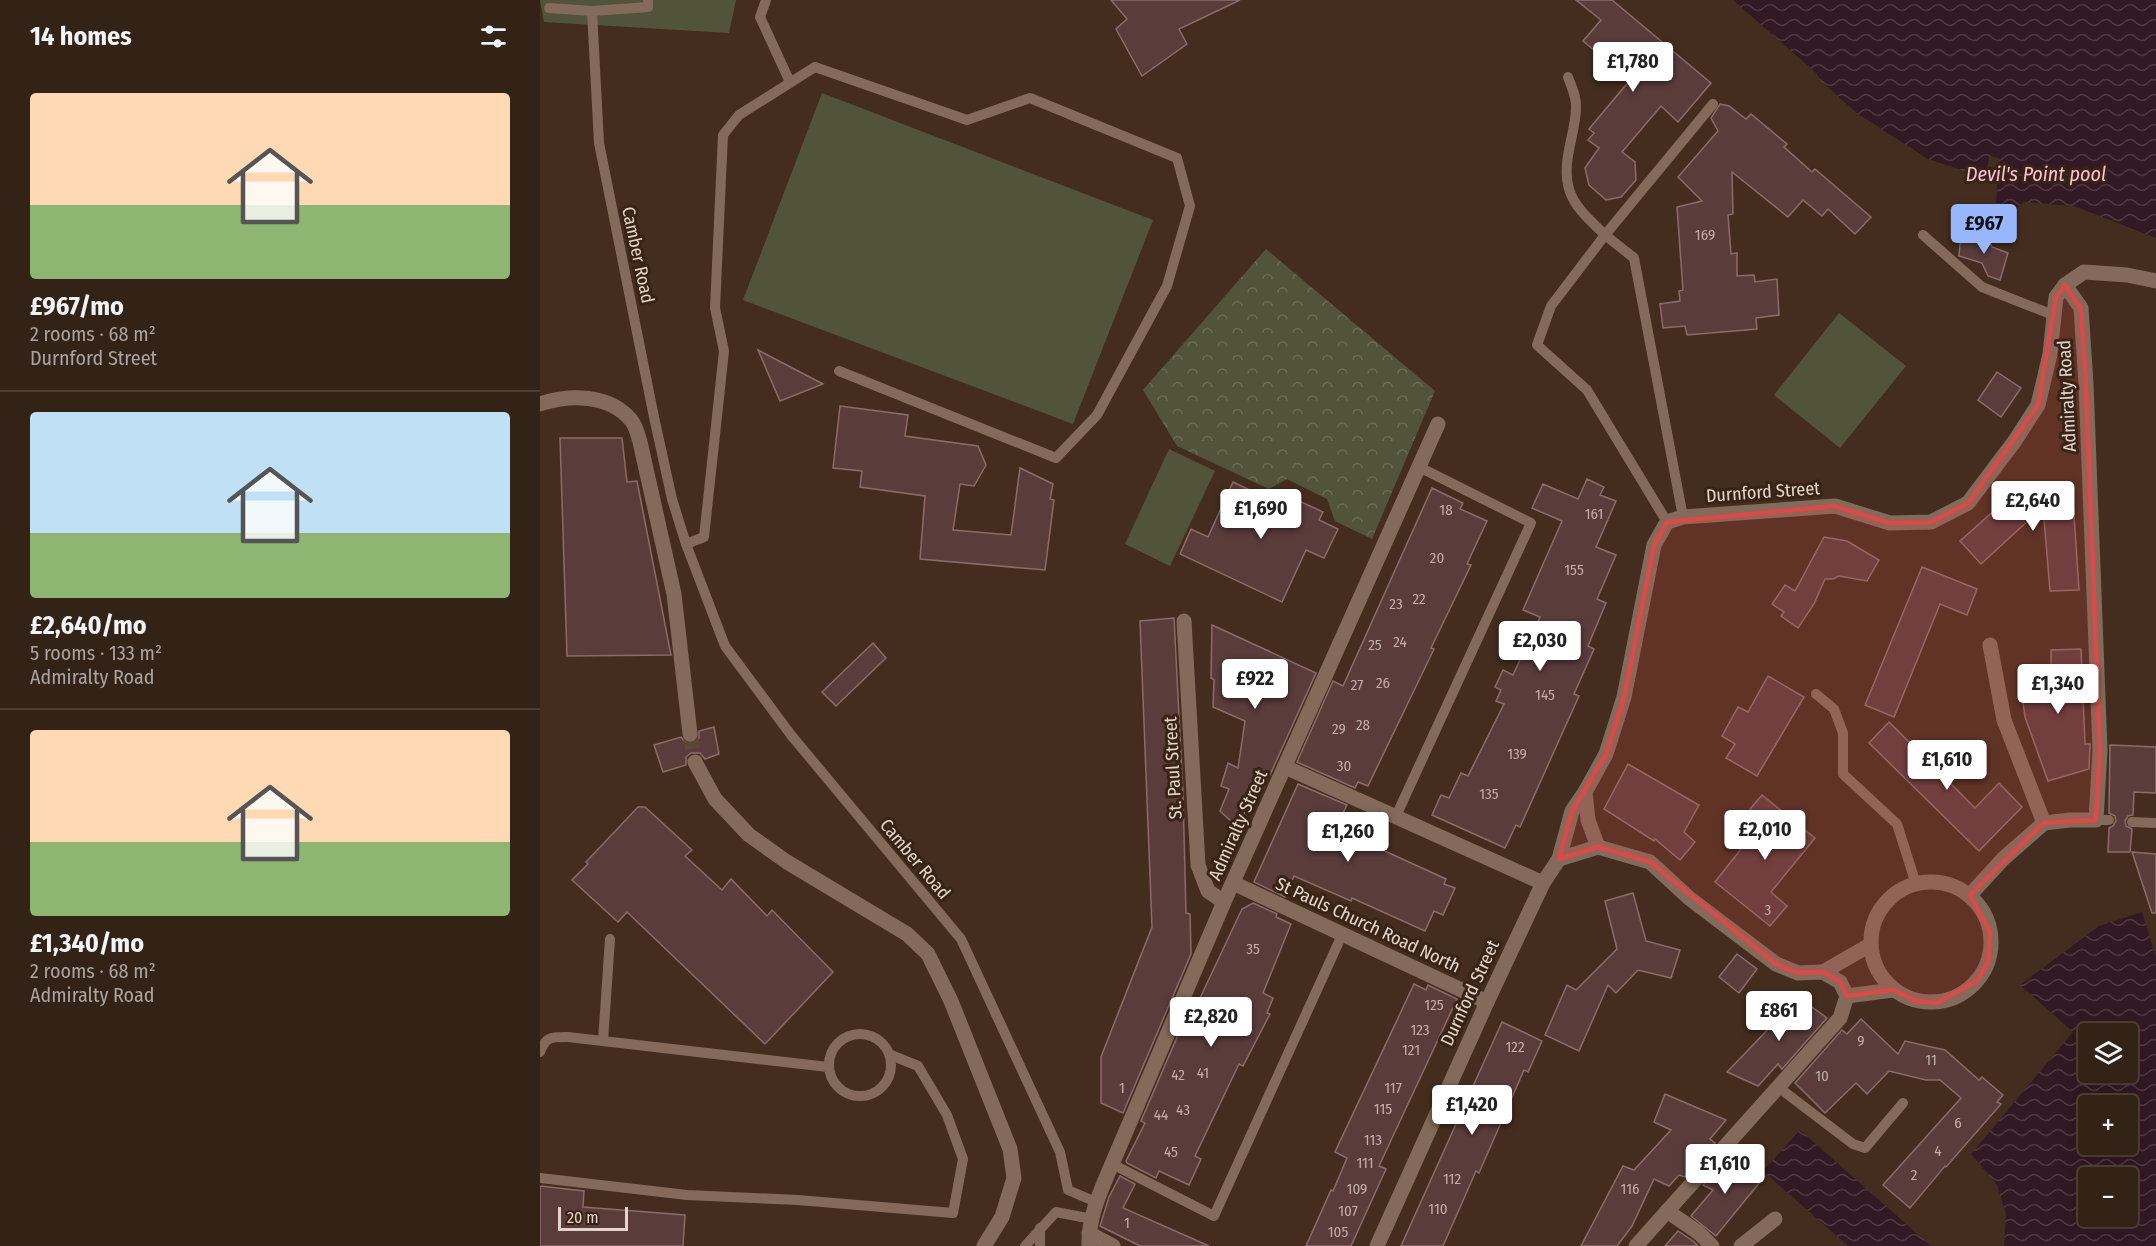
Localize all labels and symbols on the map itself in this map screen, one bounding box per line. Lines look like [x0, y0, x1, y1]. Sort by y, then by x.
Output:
pin: £1,780 [1584, 42, 1682, 93]
water label: Devil's Point pool [1966, 162, 2106, 186]
pin: £967 [1948, 204, 2020, 255]
street label: Camber Road [617, 205, 659, 305]
house number: 169 [1695, 226, 1715, 244]
street label: Admiralty Road [2053, 339, 2081, 453]
street label: Durnford Street [1705, 477, 1821, 507]
pin: £2,640 [1984, 481, 2082, 532]
pin: £1,690 [1212, 489, 1310, 540]
house number: 18 [1439, 501, 1453, 519]
house number: 161 [1585, 505, 1603, 523]
house number: 20 [1430, 549, 1444, 567]
house number: 155 [1564, 561, 1584, 579]
house number: 22 [1412, 590, 1426, 608]
house number: 23 [1389, 595, 1403, 613]
pin: £2,030 [1491, 621, 1589, 672]
house number: 24 [1393, 633, 1407, 651]
house number: 25 [1368, 636, 1382, 654]
pin: £922 [1219, 659, 1291, 710]
pin: £1,340 [2009, 664, 2107, 715]
house number: 26 [1376, 674, 1390, 692]
house number: 27 [1351, 676, 1363, 694]
house number: 145 [1535, 686, 1555, 704]
street label: St. Paul Street [1159, 716, 1187, 820]
house number: 28 [1356, 716, 1370, 734]
house number: 29 [1332, 720, 1346, 738]
pin: £1,610 [1898, 740, 1996, 791]
house number: 139 [1507, 745, 1527, 763]
house number: 30 [1337, 757, 1351, 775]
street label: Admiralty Street [1204, 766, 1272, 884]
house number: 135 [1479, 785, 1499, 803]
pin: £2,010 [1716, 810, 1814, 861]
pin: £1,260 [1299, 812, 1397, 863]
street label: Camber Road [875, 814, 955, 904]
street label: St Pauls Church Road North [1272, 873, 1464, 977]
house number: 3 [1765, 901, 1772, 919]
street label: Durnford Street [1436, 936, 1504, 1049]
house number: 35 [1246, 940, 1260, 958]
pin: £861 [1743, 991, 1815, 1042]
house number: 125 [1424, 996, 1444, 1014]
pin: £2,820 [1162, 997, 1260, 1048]
house number: 123 [1410, 1021, 1430, 1039]
house number: 9 [1857, 1032, 1865, 1050]
house number: 122 [1505, 1038, 1525, 1056]
house number: 121 [1402, 1041, 1420, 1059]
house number: 11 [1925, 1051, 1937, 1069]
house number: 41 [1197, 1064, 1209, 1082]
house number: 42 [1171, 1066, 1185, 1084]
house number: 10 [1815, 1067, 1829, 1085]
house number: 1 [1119, 1079, 1125, 1097]
house number: 117 [1384, 1079, 1402, 1097]
pin: £1,420 [1423, 1085, 1521, 1136]
house number: 115 [1374, 1100, 1392, 1118]
house number: 43 [1176, 1101, 1190, 1119]
house number: 44 [1154, 1106, 1168, 1124]
house number: 6 [1954, 1114, 1962, 1132]
house number: 113 [1364, 1131, 1382, 1149]
house number: 4 [1934, 1142, 1942, 1160]
house number: 45 [1164, 1143, 1178, 1161]
pin: £1,610 [1676, 1144, 1774, 1195]
house number: 111 [1356, 1154, 1374, 1172]
house number: 2 [1911, 1166, 1918, 1184]
house number: 112 [1443, 1170, 1461, 1188]
house number: 109 [1347, 1180, 1367, 1198]
house number: 116 [1621, 1180, 1639, 1198]
house number: 110 [1428, 1200, 1448, 1218]
house number: 107 [1338, 1202, 1358, 1220]
scale bar [558, 1204, 628, 1232]
house number: 1 [1124, 1214, 1130, 1232]
house number: 105 [1328, 1223, 1348, 1241]

